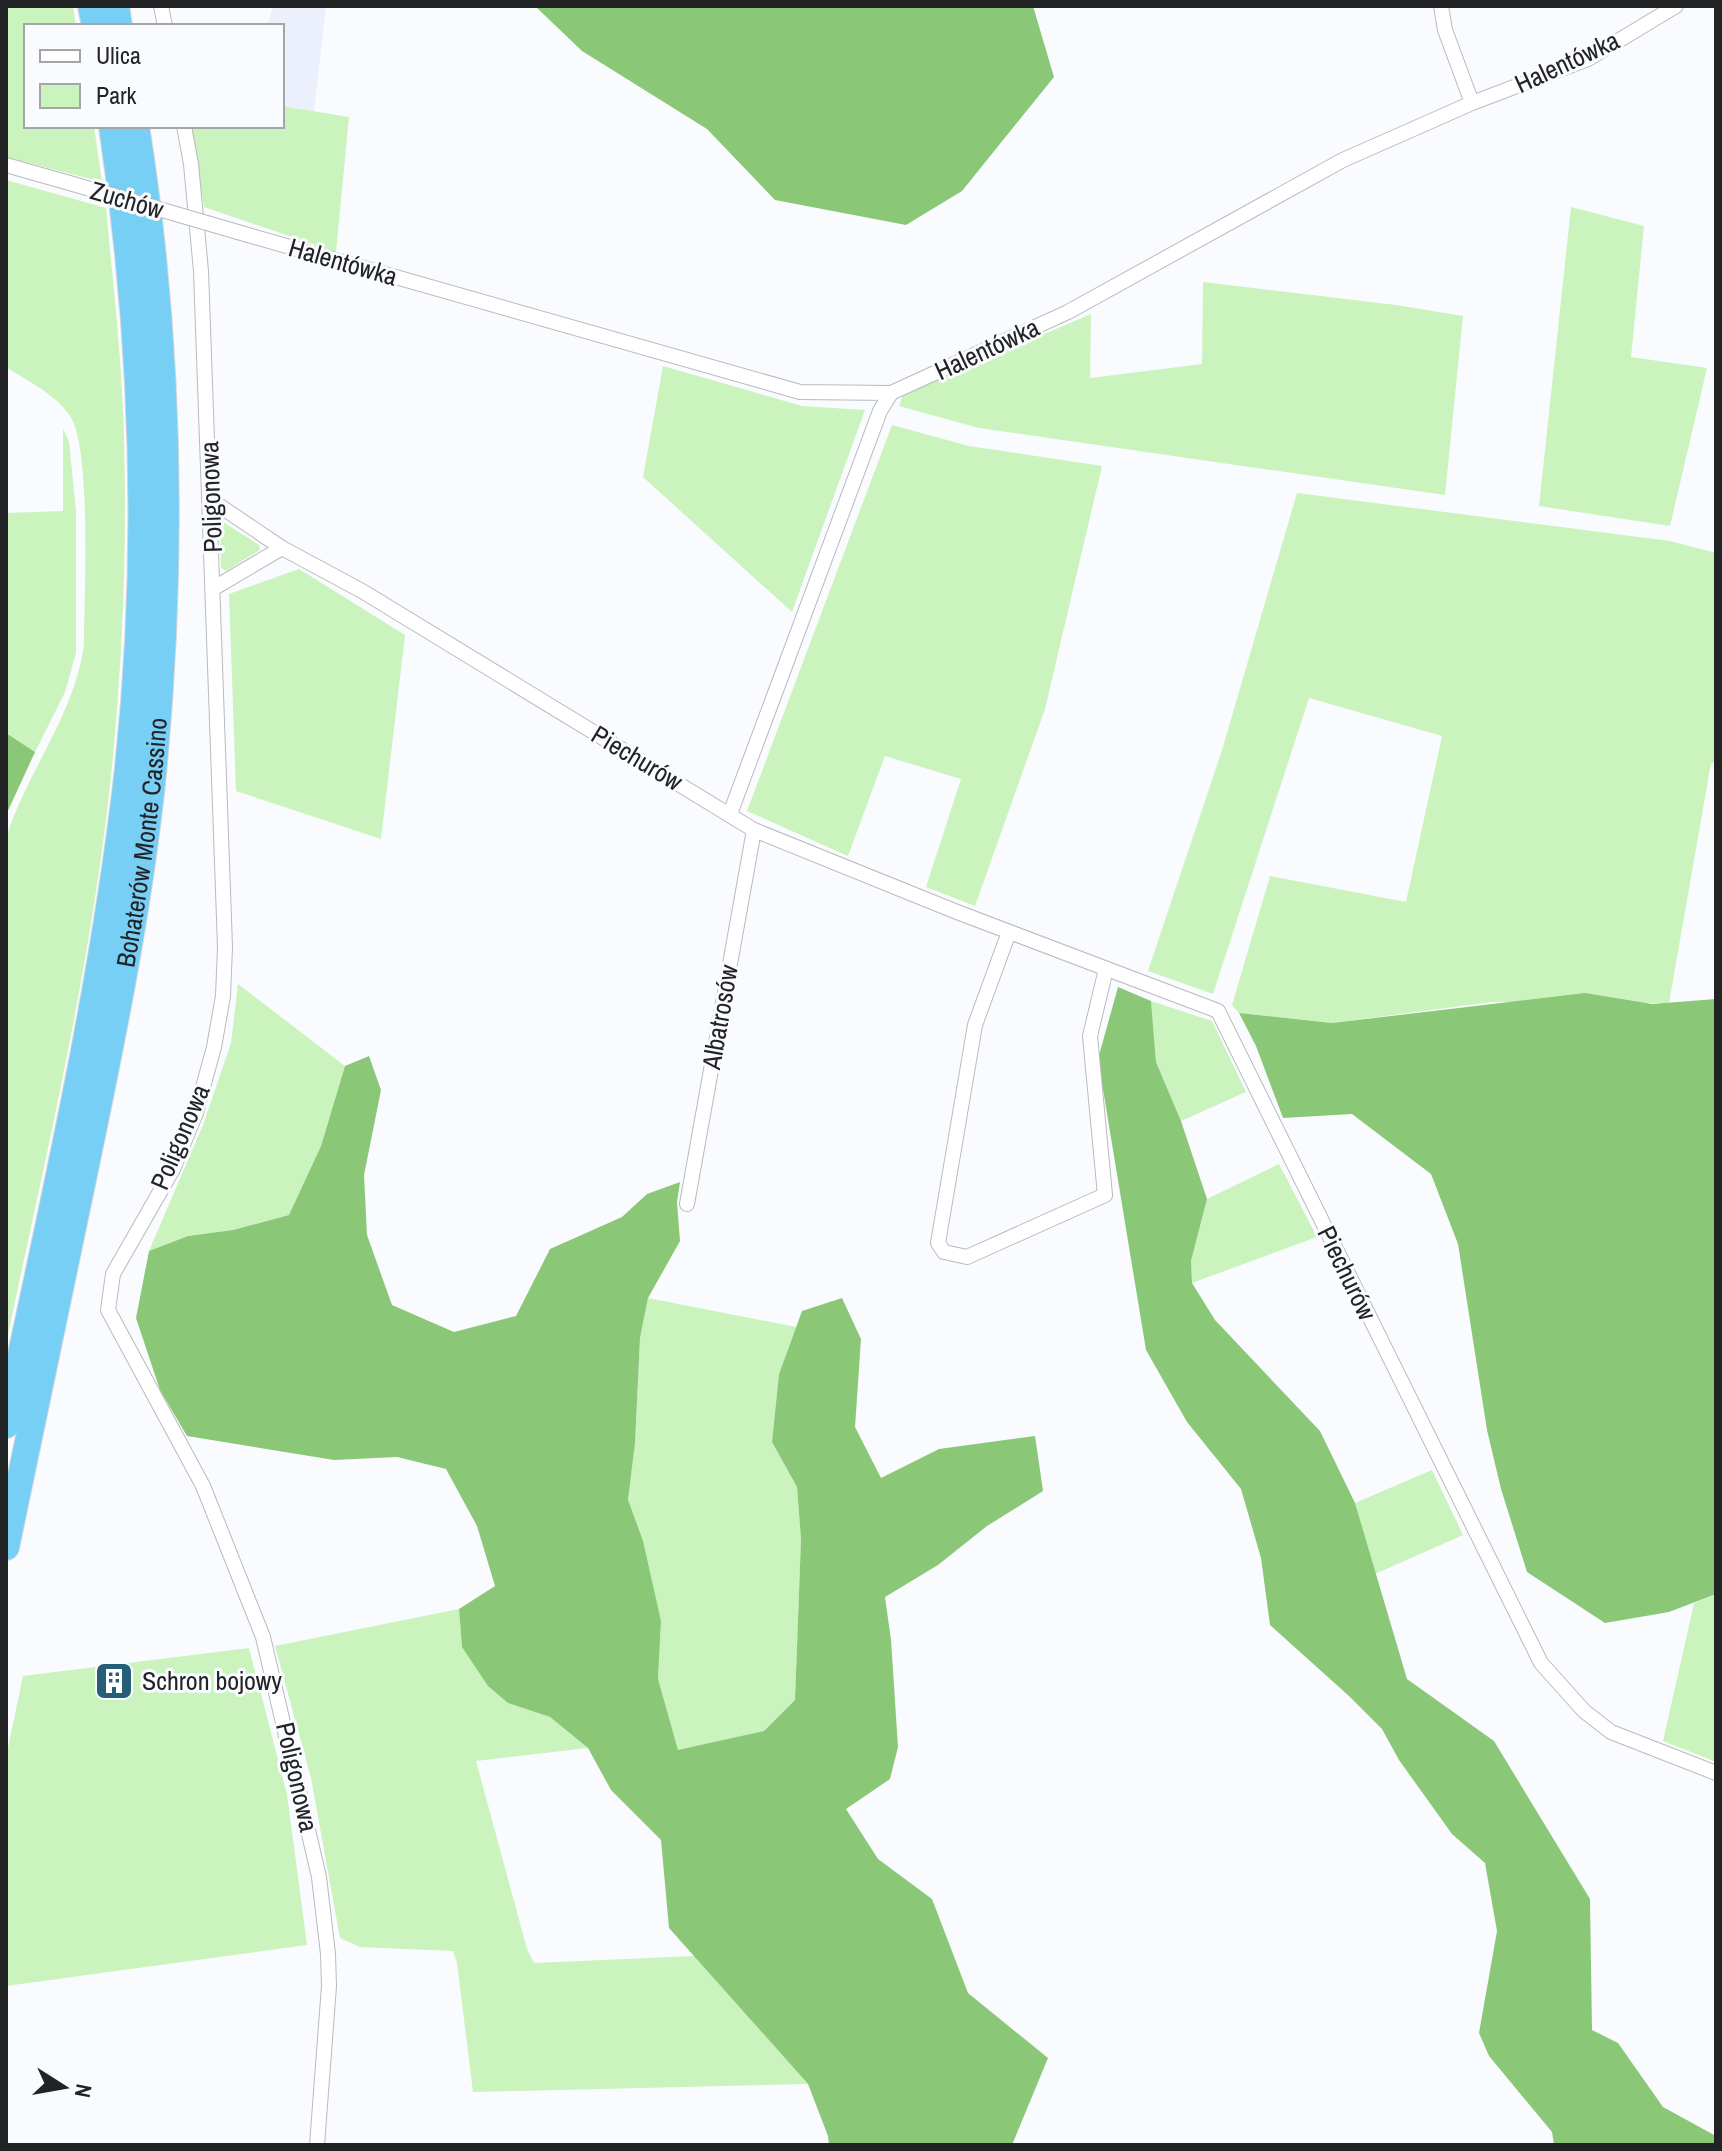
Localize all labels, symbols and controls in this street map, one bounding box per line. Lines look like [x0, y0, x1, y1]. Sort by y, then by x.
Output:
street label: Halentówka [1509, 22, 1625, 101]
legend [24, 24, 284, 128]
text: Ulica [96, 39, 141, 71]
text: Park [96, 79, 137, 111]
street label: Zuchów [86, 172, 168, 227]
street label: Halentówka [285, 229, 402, 294]
street label: Halentówka [929, 309, 1045, 388]
street label: Poligonowa [191, 441, 230, 553]
street label: Bohaterów Monte Cassino [107, 716, 175, 970]
street label: Piechurów [585, 717, 690, 799]
street label: Albatrosów [693, 961, 746, 1073]
street label: Poligonowa [142, 1079, 217, 1195]
street label: Piechurów [1310, 1220, 1386, 1326]
building icon: Schron bojowy [93, 1660, 135, 1702]
place label: Schron bojowy [142, 1663, 282, 1698]
street label: Poligonowa [268, 1719, 327, 1835]
north arrow [24, 2047, 104, 2127]
text: N [68, 2082, 100, 2100]

